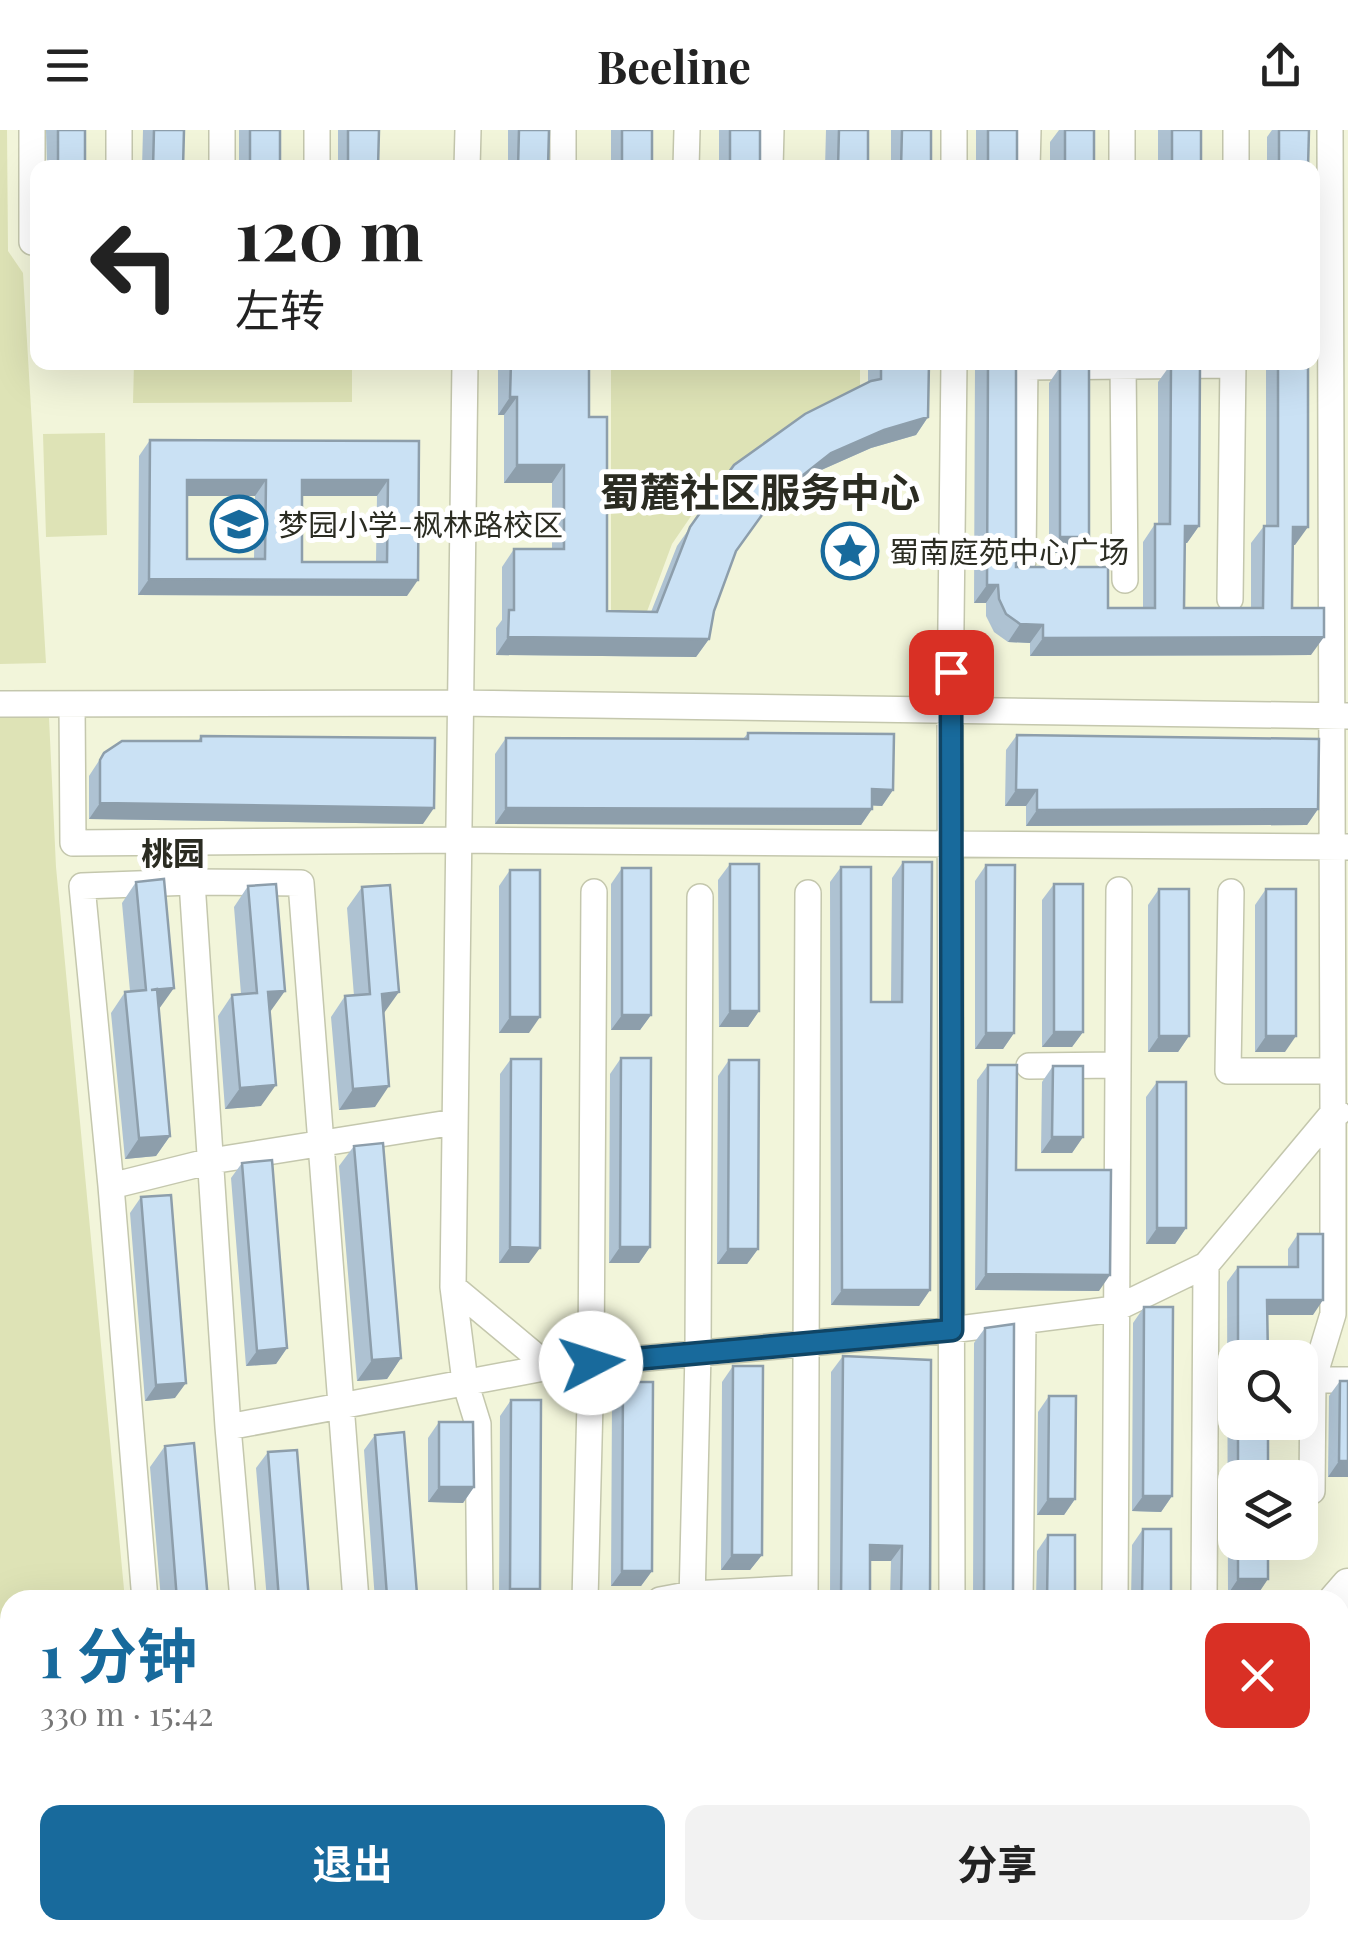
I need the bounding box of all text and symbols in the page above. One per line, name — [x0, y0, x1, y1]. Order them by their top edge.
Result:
text: Beeline — [597, 35, 751, 95]
icon: menu — [40, 38, 95, 93]
icon: share — [1253, 38, 1308, 93]
text: 120 m — [235, 185, 423, 279]
icon: left — [70, 200, 200, 330]
text: 左转 — [235, 278, 325, 338]
district label: 蜀麓社区服务中心 — [600, 464, 920, 517]
school or university icon: 梦园小学-枫林路校区 — [209, 494, 269, 554]
place label: 梦园小学-枫林路校区 — [278, 504, 563, 544]
place icon: 蜀南庭苑中心广场 — [820, 521, 880, 581]
place label: 蜀南庭苑中心广场 — [889, 531, 1129, 571]
pin — [909, 630, 994, 715]
icon: arrive — [924, 645, 979, 700]
district label: 桃园 — [141, 830, 205, 873]
position arrow — [539, 1311, 643, 1415]
map controls — [1218, 1340, 1318, 1560]
button: search — [1218, 1340, 1318, 1440]
button: layers — [1218, 1460, 1318, 1560]
text: 1 分钟 — [40, 1613, 197, 1693]
button: close — [1205, 1623, 1310, 1728]
text: 330 m · 15:42 — [40, 1691, 213, 1734]
button: 退出 — [40, 1805, 665, 1920]
button: 分享 — [685, 1805, 1310, 1920]

